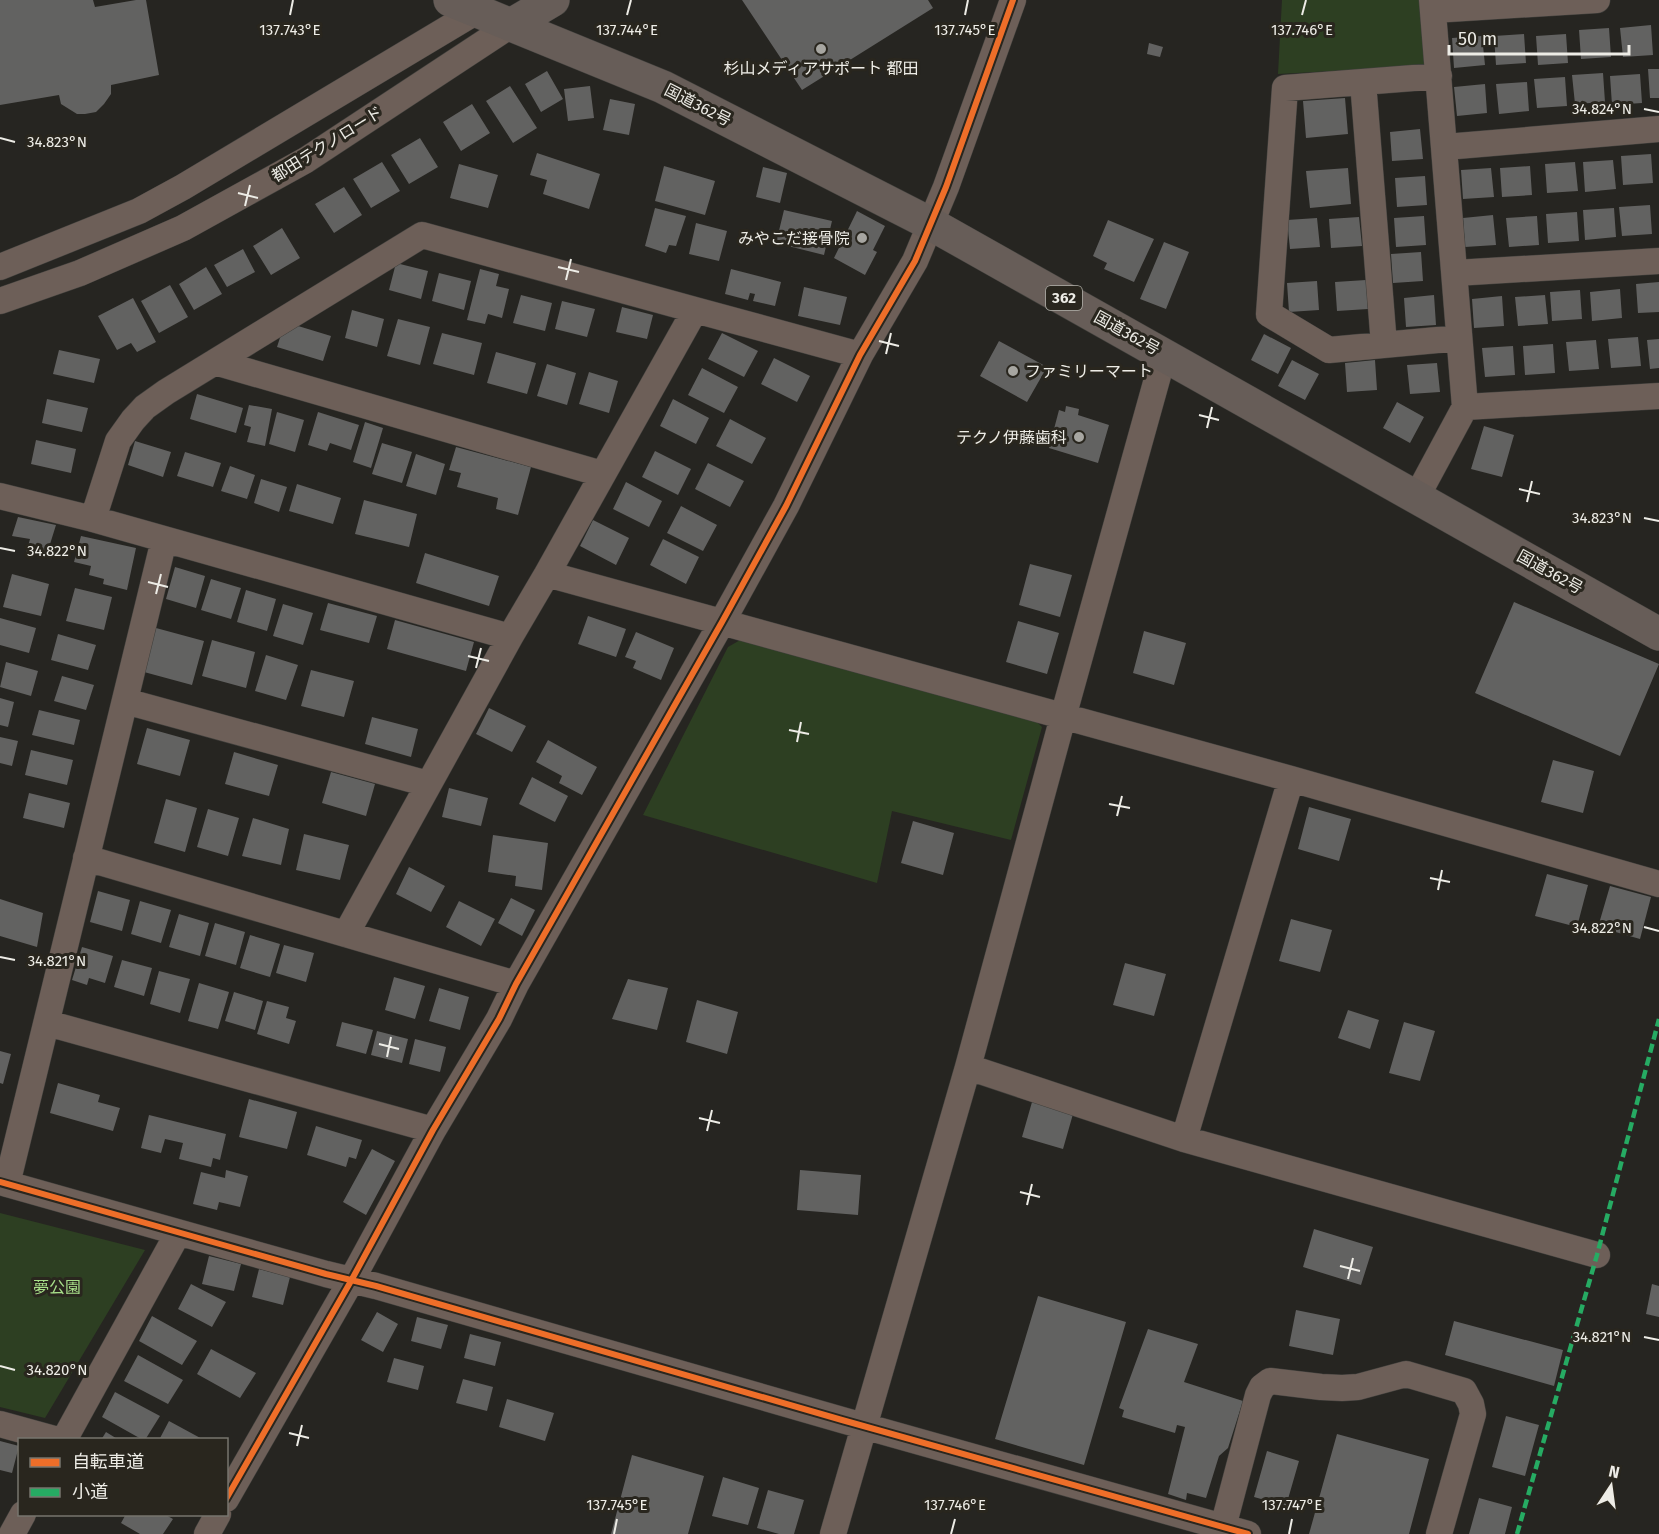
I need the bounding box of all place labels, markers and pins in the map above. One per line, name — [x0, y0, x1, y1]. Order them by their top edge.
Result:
marker: 杉山メディアサポート 都田 — [814, 42, 828, 56]
place label: 杉山メディアサポート 都田 — [723, 59, 919, 78]
place label: みやこだ接骨院 — [738, 229, 850, 248]
marker: みやこだ接骨院 — [855, 231, 869, 245]
place label: ファミリーマート — [1025, 362, 1153, 381]
marker: ファミリーマート — [1006, 364, 1020, 378]
place label: テクノ伊藤歯科 — [956, 428, 1067, 447]
marker: テクノ伊藤歯科 — [1072, 430, 1086, 444]

